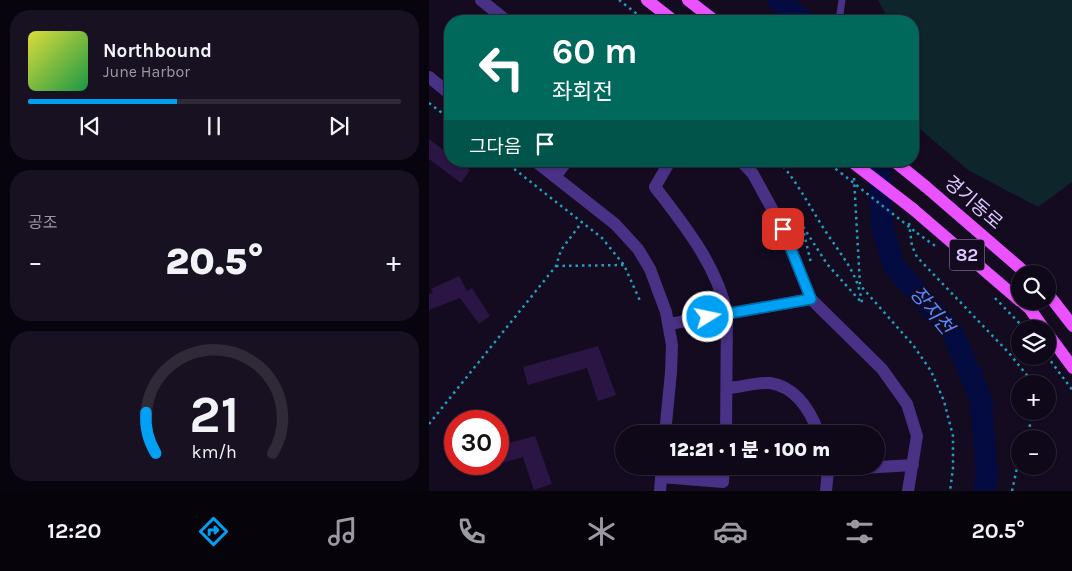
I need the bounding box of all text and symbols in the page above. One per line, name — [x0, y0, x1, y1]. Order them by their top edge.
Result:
text: 60 m — [552, 31, 637, 72]
icon: left — [469, 35, 534, 100]
text: Northbound — [103, 40, 212, 62]
text: June Harbor — [103, 62, 190, 81]
text: 좌회전 — [552, 79, 613, 105]
icon: previous — [76, 112, 104, 140]
icon: pause — [200, 112, 228, 140]
icon: next — [325, 112, 353, 140]
icon: arrive — [531, 130, 559, 158]
text: 그다음 — [469, 136, 521, 158]
street label: 경기동로 — [940, 172, 1007, 234]
pin — [762, 208, 804, 250]
text: 공조 — [28, 213, 57, 232]
icon: arrive — [769, 215, 797, 243]
text: 20.5° — [165, 239, 264, 284]
road number: 82 — [949, 240, 985, 270]
text: − — [28, 245, 43, 278]
text: + — [386, 245, 401, 278]
map controls — [1011, 265, 1056, 475]
button: search — [1011, 265, 1056, 310]
water label: 장지천 — [905, 282, 960, 341]
position arrow — [681, 290, 733, 342]
button: layers — [1011, 320, 1056, 365]
button: + — [1011, 375, 1056, 420]
text: 21 — [190, 384, 240, 445]
speed limit sign: 30 — [444, 410, 509, 475]
button: − — [1011, 430, 1056, 475]
text: 12:21 · 1 분 · 100 m — [670, 439, 830, 461]
text: km/h — [192, 442, 237, 463]
icon: directions — [196, 514, 231, 549]
icon: music — [325, 514, 360, 549]
icon: phone — [454, 514, 489, 549]
icon: climate — [584, 514, 619, 549]
icon: car — [713, 514, 748, 549]
icon: filters — [842, 514, 877, 549]
text: 12:20 — [47, 518, 101, 544]
text: 20.5° — [972, 518, 1025, 544]

